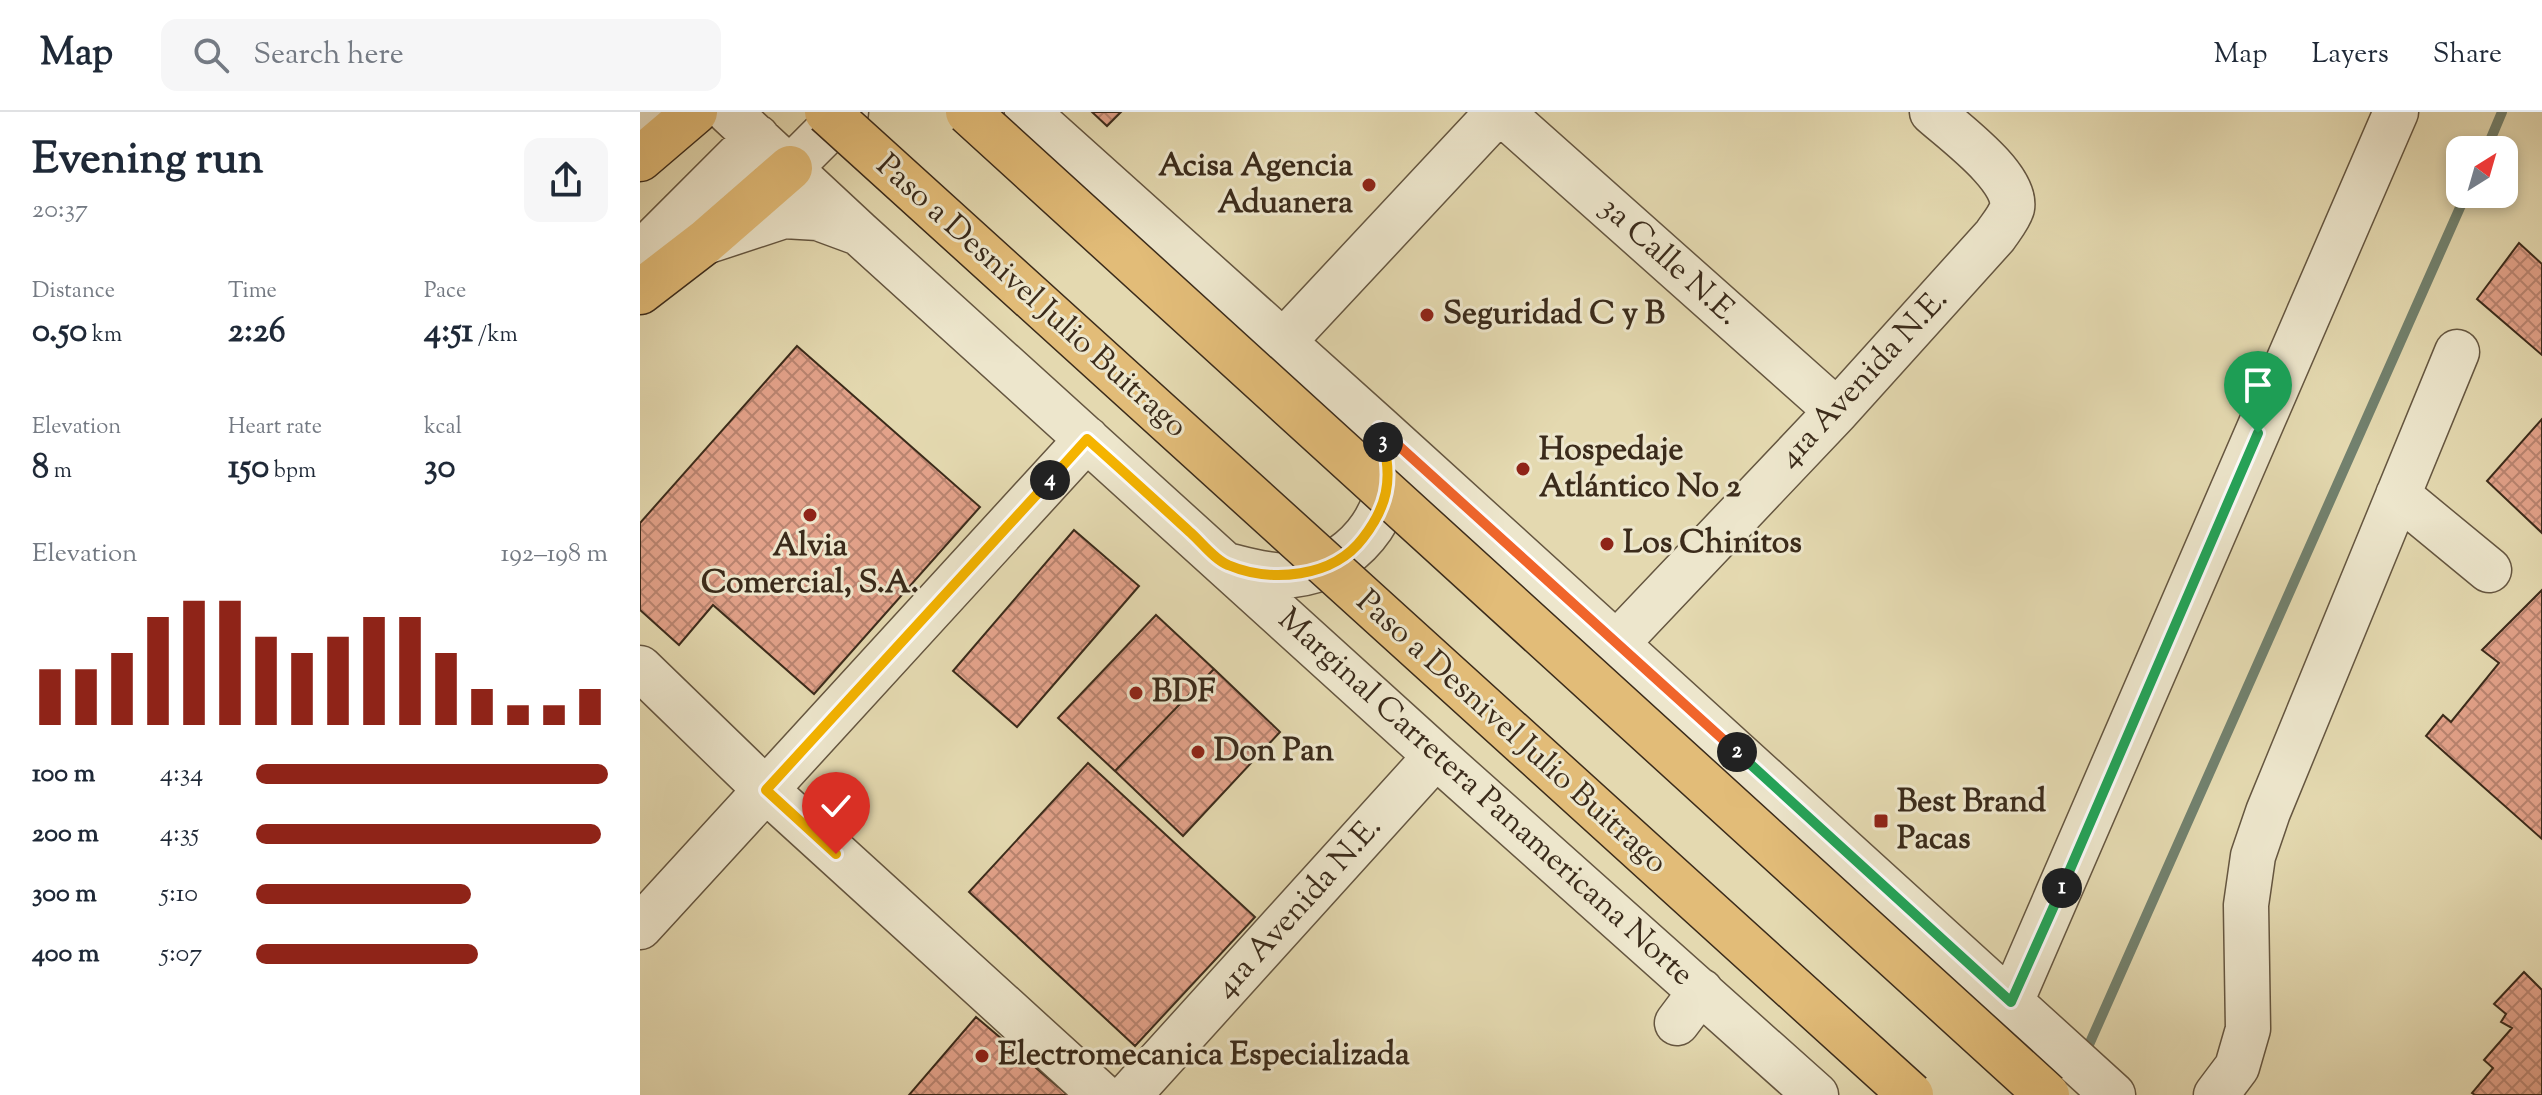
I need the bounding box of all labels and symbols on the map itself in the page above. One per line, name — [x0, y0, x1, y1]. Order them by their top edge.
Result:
north arrow — [2446, 136, 2518, 208]
street label: Paso a Desnivel Julio Buitrago — [865, 144, 1197, 450]
place label: Acisa Agencia Aduanera — [1158, 144, 1353, 227]
marker: Acisa Agencia Aduanera — [1360, 176, 1378, 194]
street label: 3a Calle N.E. — [1589, 187, 1749, 337]
street label: 41a Avenida N.E. — [1768, 279, 1960, 479]
place label: Seguridad C y B — [1443, 292, 1665, 338]
marker: Seguridad C y B — [1418, 306, 1436, 324]
pin — [2224, 351, 2292, 433]
pin: 3 — [1363, 422, 1403, 462]
place label: Hospedaje Atlántico No 2 — [1539, 428, 1741, 511]
pin: 4 — [1030, 460, 1070, 500]
marker: Hospedaje Atlántico No 2 — [1514, 460, 1532, 478]
marker: Alvia Comercial, S.A. — [801, 506, 819, 524]
place label: Los Chinitos — [1623, 521, 1802, 567]
place label: Alvia Comercial, S.A. — [701, 524, 919, 607]
marker: Los Chinitos — [1598, 535, 1616, 553]
street label: Paso a Desnivel Julio Buitrago — [1345, 580, 1677, 886]
street label: Marginal Carretera Panamericana Norte — [1267, 598, 1703, 998]
place label: BDF — [1152, 670, 1216, 716]
marker: BDF — [1127, 684, 1145, 702]
place label: Don Pan — [1214, 729, 1334, 775]
pin: 2 — [1717, 732, 1757, 772]
marker: Don Pan — [1189, 743, 1207, 761]
pin — [802, 772, 870, 854]
place label: Best Brand Pacas — [1897, 780, 2046, 863]
street label: 41a Avenida N.E. — [1204, 807, 1394, 1009]
marker: Best Brand Pacas — [1872, 812, 1890, 830]
pin: 1 — [2042, 868, 2082, 908]
place label: Electromecanica Especializada — [998, 1033, 1410, 1079]
marker: Electromecanica Especializada — [973, 1047, 991, 1065]

